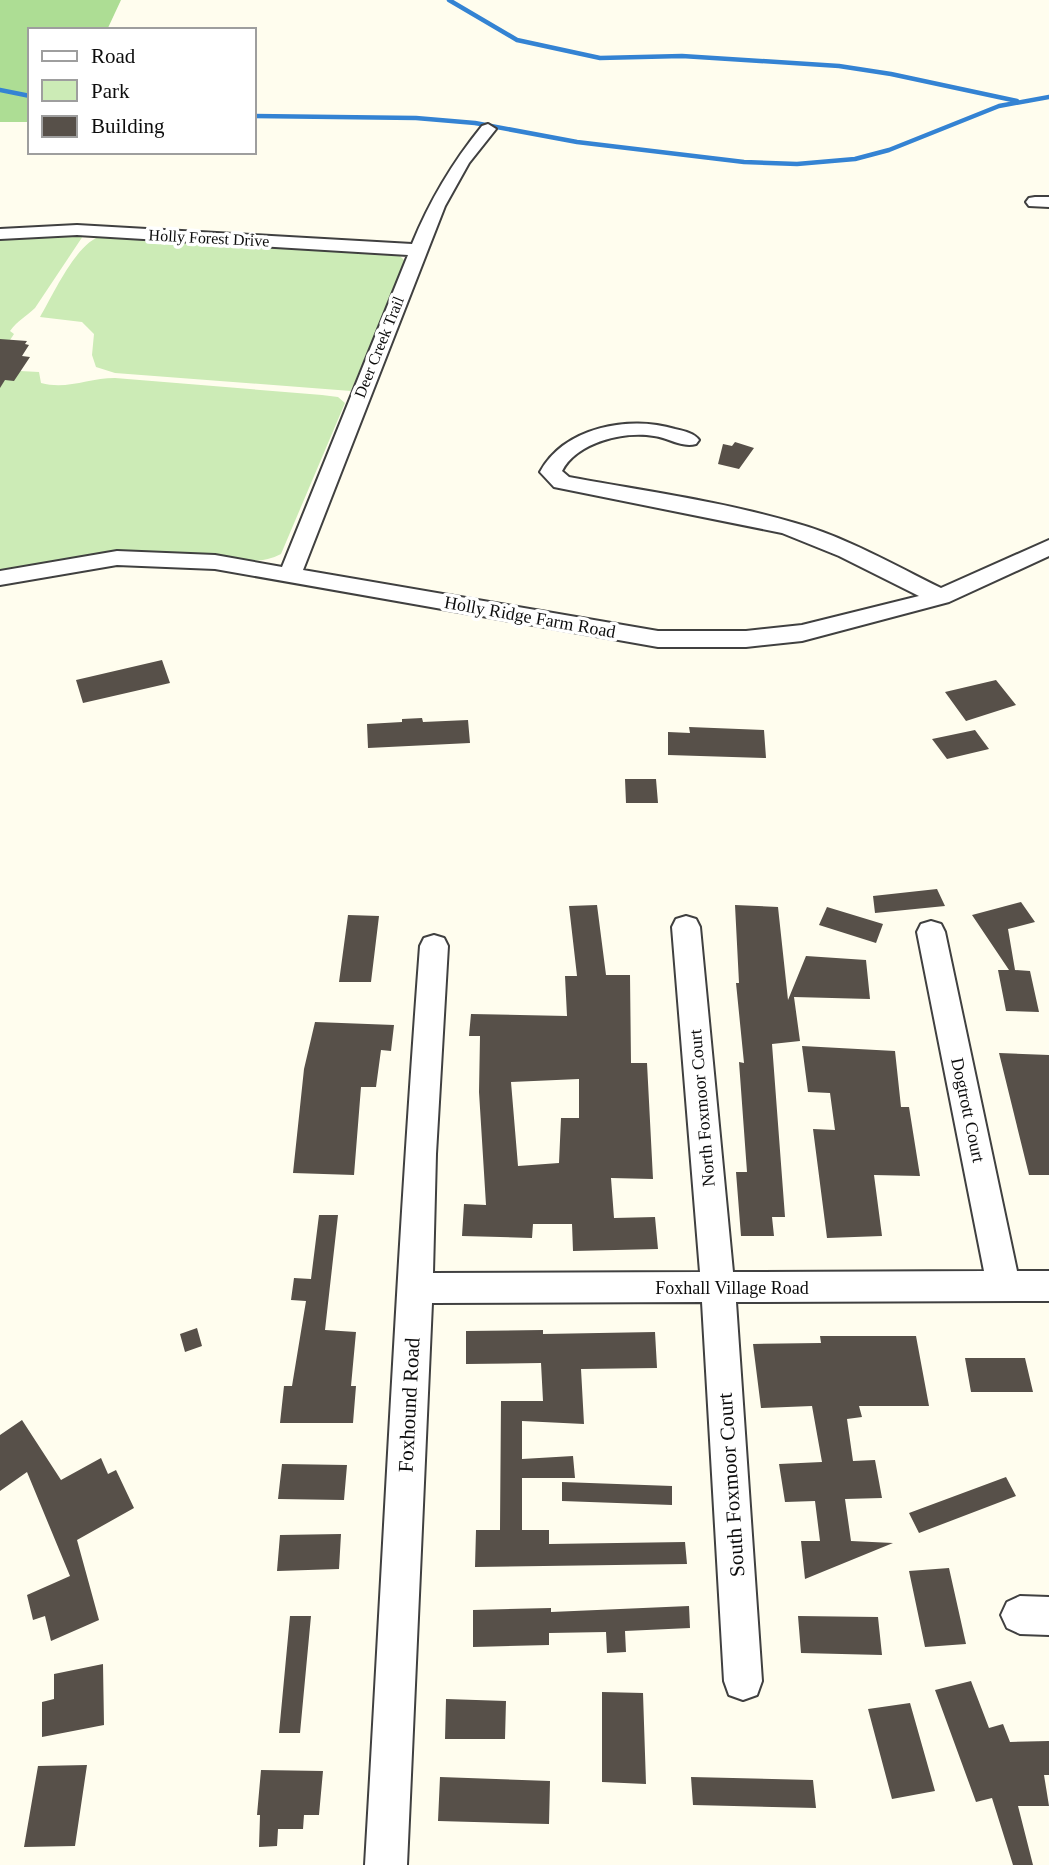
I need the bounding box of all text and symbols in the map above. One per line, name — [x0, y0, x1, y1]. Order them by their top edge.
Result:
legend — [28, 28, 256, 154]
text: Road — [91, 44, 136, 68]
text: Park — [91, 79, 130, 103]
text: Building — [91, 114, 165, 138]
street label: Holly Forest Drive — [148, 226, 270, 251]
street label: Deer Creek Trail — [351, 293, 407, 400]
street label: Holly Ridge Farm Road — [443, 592, 617, 642]
street label: North Foxmoor Court — [685, 1028, 719, 1188]
street label: Dogtrott Court — [947, 1056, 989, 1164]
street label: Foxhall Village Road — [655, 1278, 809, 1298]
street label: Foxhound Road — [393, 1337, 425, 1473]
street label: South Foxmoor Court — [713, 1392, 749, 1578]

